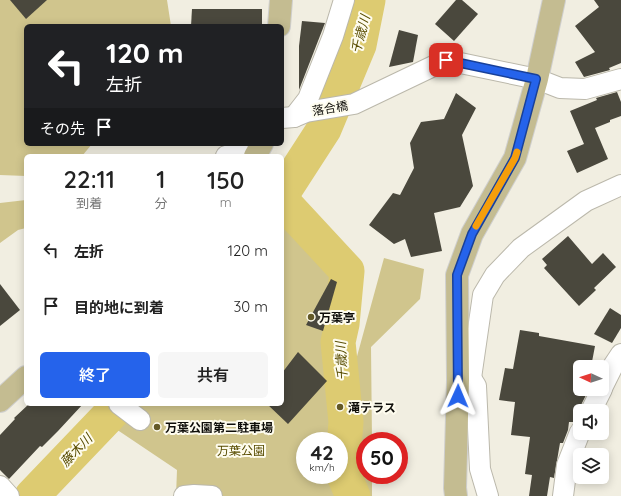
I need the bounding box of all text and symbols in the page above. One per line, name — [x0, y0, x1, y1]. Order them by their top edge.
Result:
water label: 千歳川 — [347, 11, 373, 55]
text: 120 m — [106, 35, 184, 70]
icon: left — [40, 40, 92, 92]
pin — [429, 43, 463, 77]
icon: arrive — [435, 49, 457, 71]
text: 左折 — [106, 73, 142, 96]
street label: 落合橋 — [311, 97, 349, 119]
icon: arrive — [93, 116, 115, 138]
text: その先 — [40, 119, 85, 138]
text: 22:11 — [64, 164, 115, 194]
text: 1 — [156, 164, 166, 194]
text: 150 — [207, 165, 244, 195]
text: m — [220, 194, 232, 210]
text: 到着 — [76, 195, 102, 211]
text: 分 — [154, 195, 167, 211]
icon: left — [40, 239, 62, 261]
text: 120 m — [227, 241, 268, 260]
text: 左折 — [74, 242, 104, 261]
icon: arrive — [40, 295, 62, 317]
text: 30 m — [233, 297, 268, 316]
text: 目的地に到着 — [74, 298, 164, 317]
place label: 万葉亭 — [319, 310, 355, 325]
marker: 万葉亭 — [306, 312, 316, 322]
water label: 千歳川 — [332, 339, 350, 381]
button: 終了 — [40, 352, 150, 398]
button: 共有 — [158, 352, 268, 398]
north arrow — [573, 360, 609, 396]
map controls — [573, 360, 609, 484]
position arrow — [437, 375, 479, 417]
place label: 滝テラス — [348, 400, 396, 415]
marker: 滝テラス — [335, 402, 345, 412]
button: sound — [573, 404, 609, 440]
place label: 万葉公園第二駐車場 — [165, 420, 273, 435]
marker: 万葉公園第二駐車場 — [152, 422, 162, 432]
water label: 藤木川 — [57, 429, 97, 470]
speed limit sign: 50 — [356, 432, 408, 484]
text: 42 — [310, 440, 334, 465]
park label: 万葉公園 — [217, 443, 265, 458]
button: layers — [573, 448, 609, 484]
text: km/h — [309, 461, 335, 474]

